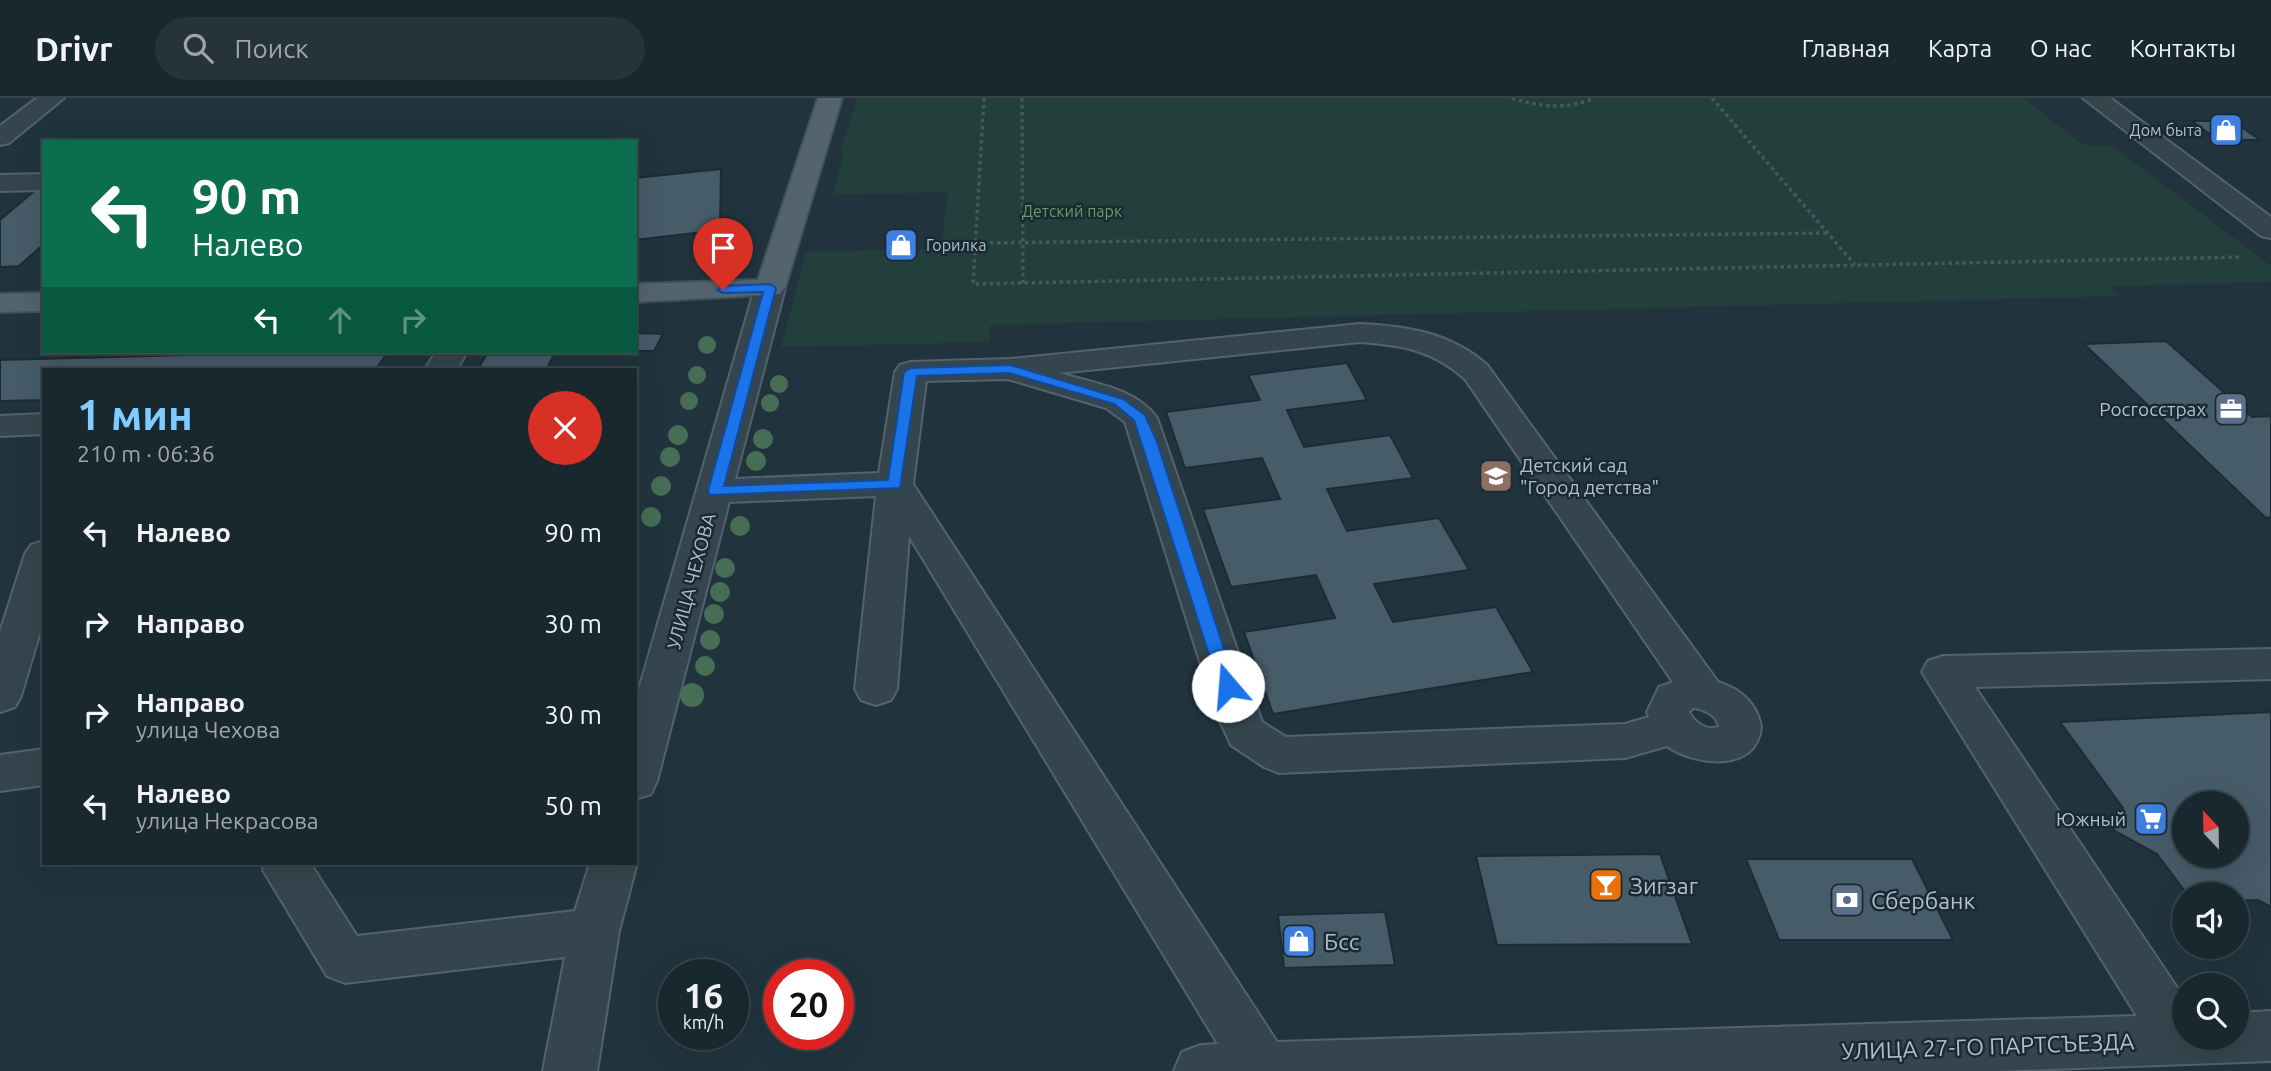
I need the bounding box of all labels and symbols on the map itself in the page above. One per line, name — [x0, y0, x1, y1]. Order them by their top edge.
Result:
shop icon: Дом быта — [2207, 111, 2245, 149]
place label: Дом быта — [2130, 121, 2202, 139]
park label: Детский парк — [1022, 202, 1122, 220]
pin — [693, 218, 753, 290]
shop icon: Горилка — [882, 226, 920, 264]
place label: Горилка — [926, 236, 986, 254]
office icon: Росгосстрах — [2212, 390, 2250, 428]
place label: Росгосстрах — [2099, 398, 2206, 420]
place label: Детский сад "Город детства" — [1520, 454, 1659, 498]
school or university icon: Детский сад "Город детства" — [1477, 457, 1515, 495]
street label: УЛИЦА ЧЕХОВА — [662, 510, 720, 651]
position arrow — [1191, 649, 1265, 723]
north arrow — [2172, 791, 2249, 868]
supermarket icon: Южный — [2132, 800, 2170, 838]
place label: Южный — [2056, 808, 2126, 830]
bar icon: Зигзаг — [1587, 866, 1625, 904]
place label: Зигзаг — [1630, 873, 1698, 898]
bank icon: Сбербанк — [1828, 881, 1866, 919]
place label: Сбербанк — [1871, 888, 1975, 913]
shop icon: Бсс — [1280, 922, 1318, 960]
place label: Бсс — [1324, 929, 1360, 954]
speed limit sign: 20 — [763, 959, 854, 1050]
street label: УЛИЦА 27-ГО ПАРТСЪЕЗДА — [1841, 1028, 2135, 1064]

